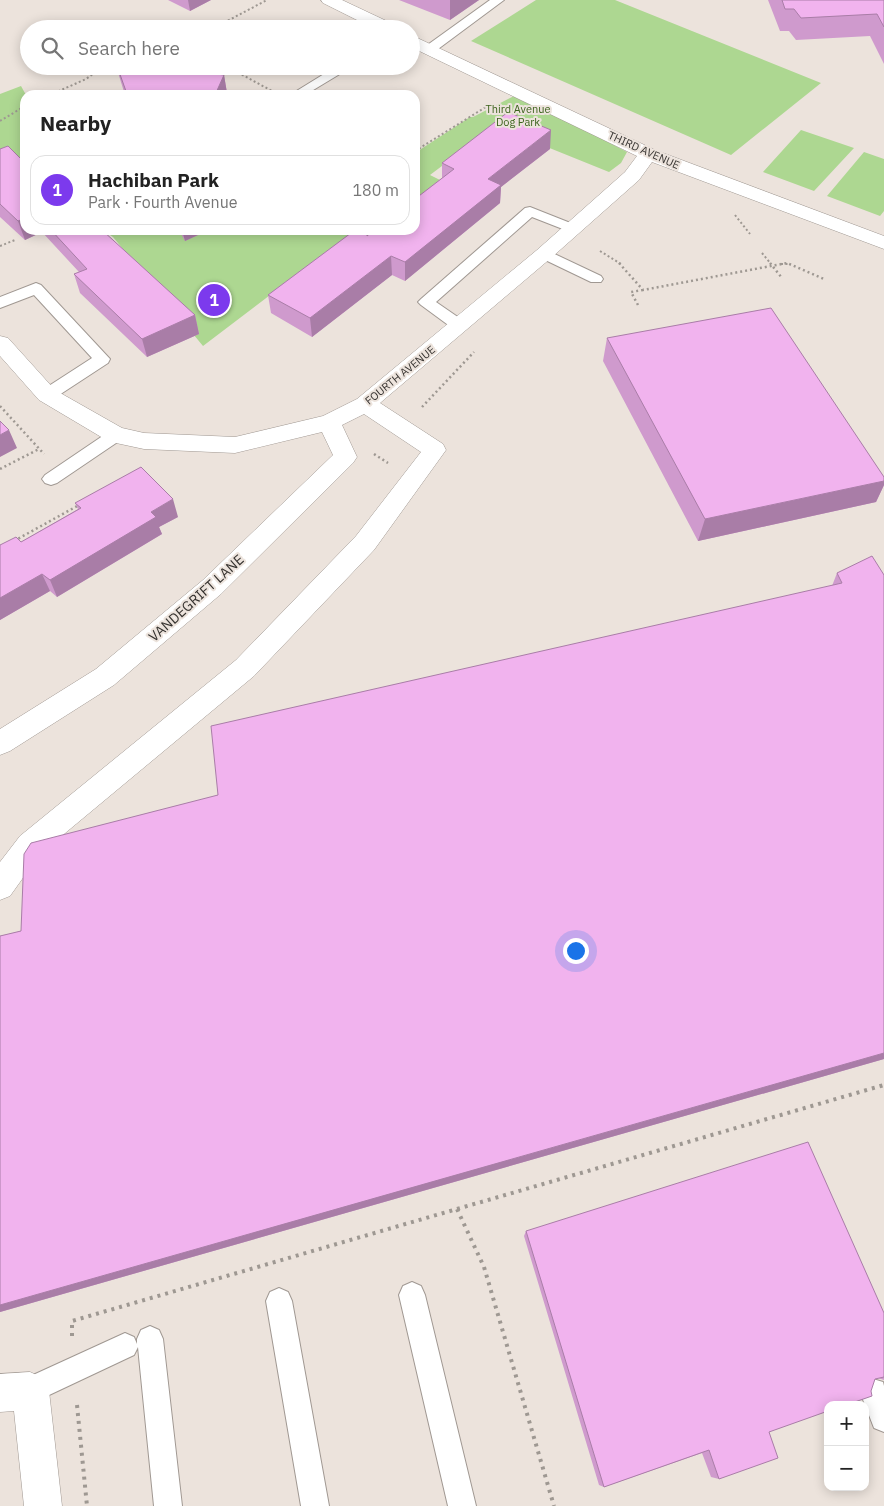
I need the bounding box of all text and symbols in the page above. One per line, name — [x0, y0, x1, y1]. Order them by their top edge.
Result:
search box — [20, 20, 420, 75]
icon: search — [38, 34, 66, 62]
text: Search here — [78, 36, 180, 60]
park label: Third Avenue Dog Park — [486, 102, 550, 129]
text: Nearby — [40, 109, 111, 137]
street label: THIRD AVENUE — [606, 128, 682, 172]
text: Hachiban Park — [88, 168, 219, 192]
text: 1 — [52, 180, 62, 200]
text: 180 m — [352, 180, 399, 200]
text: Park · Fourth Avenue — [88, 192, 238, 212]
pin: 1 — [198, 281, 230, 319]
street label: FOURTH AVENUE — [362, 342, 438, 408]
street label: VANDEGRIFT LANE — [145, 550, 247, 646]
your location — [563, 938, 589, 964]
map controls — [824, 1401, 869, 1491]
button: + — [824, 1401, 869, 1446]
button: − — [824, 1446, 869, 1491]

